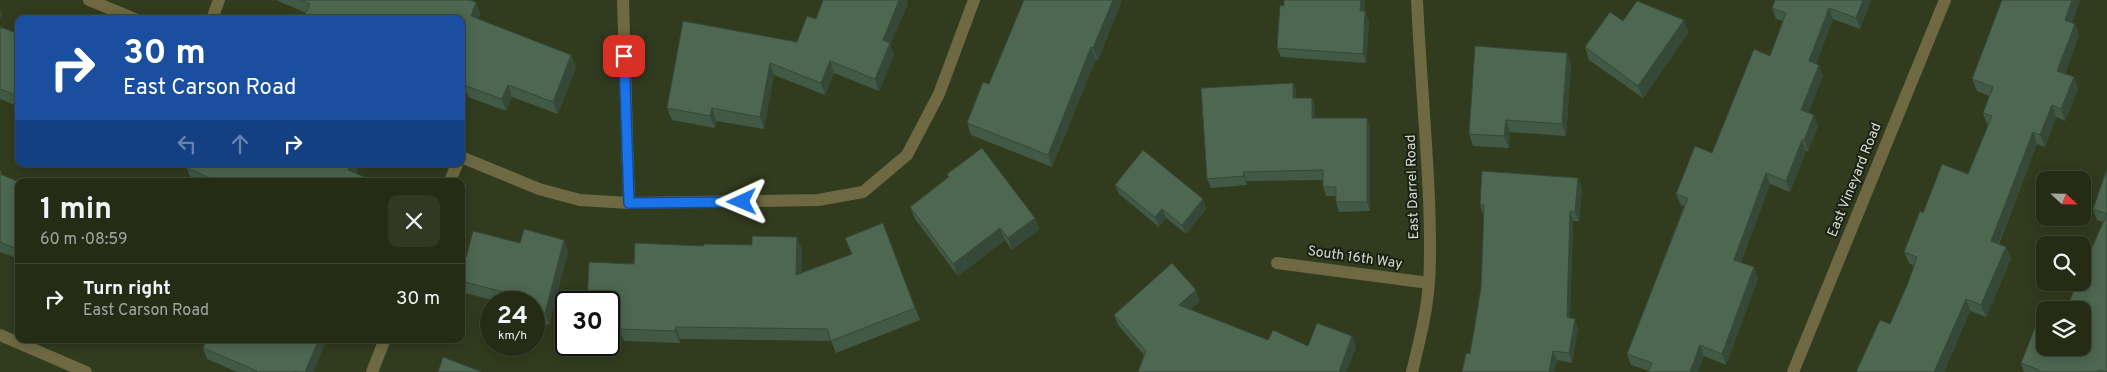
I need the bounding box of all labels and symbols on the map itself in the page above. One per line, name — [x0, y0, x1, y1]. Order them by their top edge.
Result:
pin — [603, 35, 645, 77]
street label: East Vineyard Road — [1824, 120, 1886, 240]
street label: East Darrel Road — [1403, 134, 1423, 240]
north arrow — [2036, 171, 2091, 226]
position arrow — [715, 175, 767, 227]
street label: South 16th Way — [1306, 243, 1404, 273]
speed limit sign: 30 — [555, 291, 620, 356]

